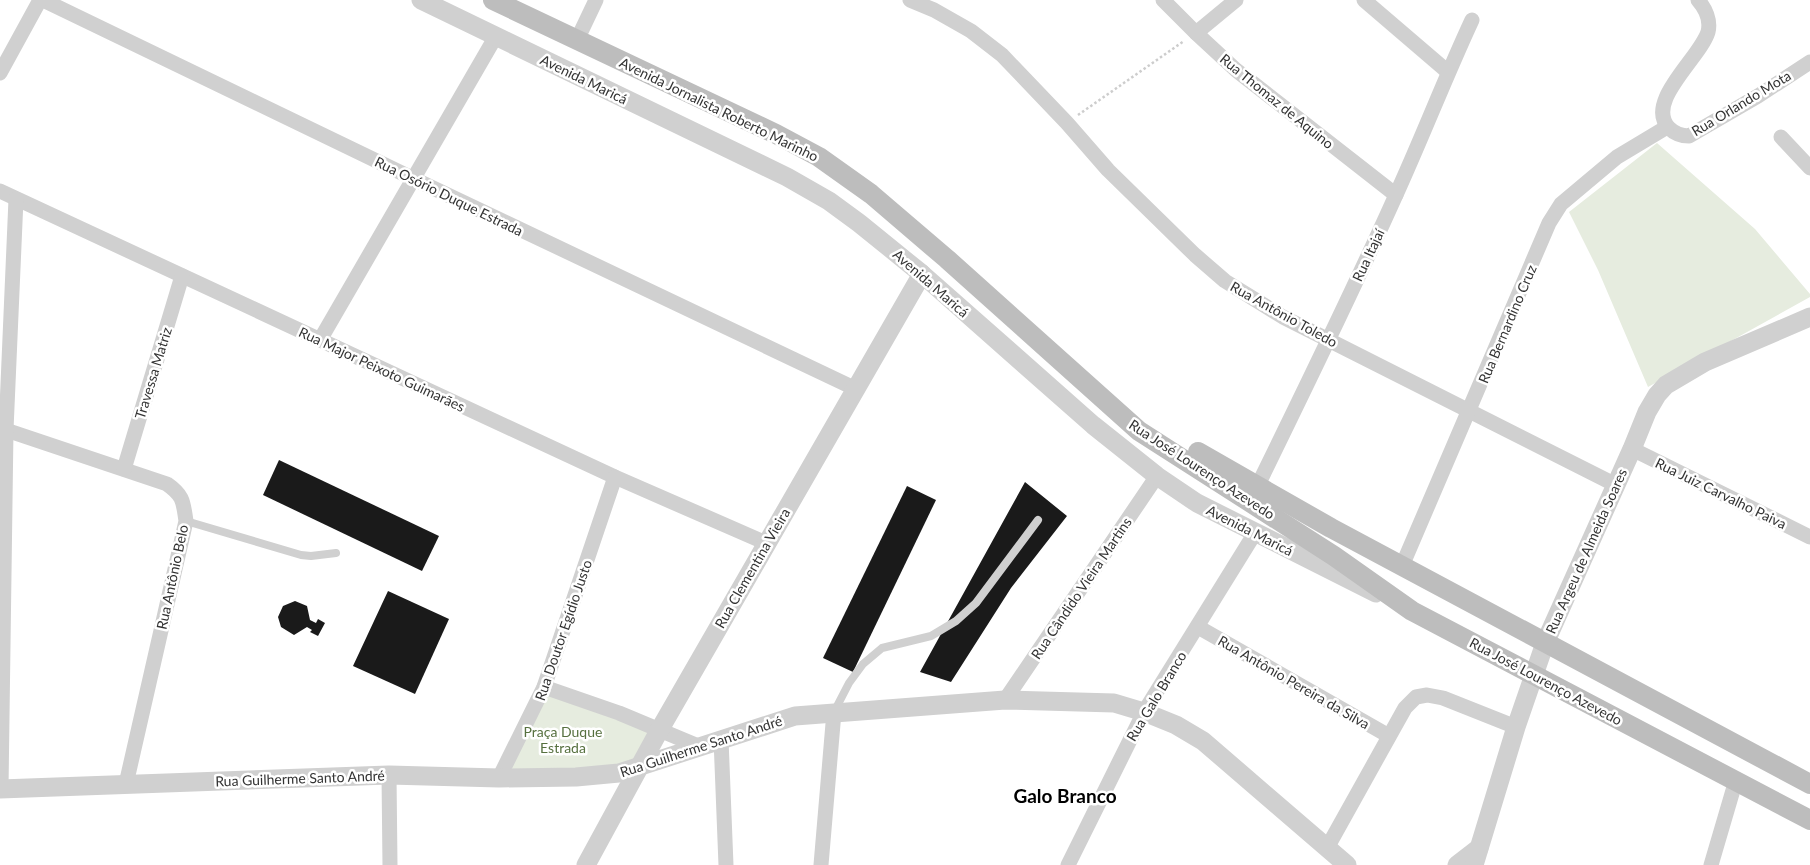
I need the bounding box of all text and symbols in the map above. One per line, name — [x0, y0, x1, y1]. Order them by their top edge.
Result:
street label: Rua Thomaz de Aquino — [1217, 50, 1337, 152]
street label: Avenida Maricá — [538, 51, 630, 107]
street label: Avenida Jornalista Roberto Marinho — [617, 53, 821, 165]
street label: Rua Orlando Mota — [1688, 67, 1794, 139]
street label: Rua Osório Duque Estrada — [372, 153, 526, 239]
street label: Rua Itajaí — [1348, 225, 1388, 284]
street label: Avenida Maricá — [890, 246, 972, 321]
street label: Rua Bernardino Cruz — [1474, 262, 1540, 386]
street label: Rua Antônio Toledo — [1228, 278, 1341, 350]
street label: Rua Major Peixoto Guimarães — [296, 323, 468, 415]
street label: Travessa Matriz — [131, 325, 175, 421]
street label: Rua José Lourenço Azevedo — [1126, 416, 1278, 523]
street label: Rua Juiz Carvalho Paiva — [1653, 454, 1789, 532]
street label: Rua Argeu de Almeida Soares — [1542, 466, 1630, 636]
street label: Avenida Maricá — [1204, 501, 1296, 559]
street label: Rua Clementina Vieira — [711, 505, 793, 631]
street label: Rua Cândido Vieira Martins — [1027, 514, 1135, 662]
street label: Rua Antônio Belo — [153, 523, 191, 631]
street label: Rua Doutor Egídio Justo — [531, 557, 595, 703]
street label: Rua Antônio Pereira da Silva — [1215, 632, 1373, 732]
street label: Rua José Lourenço Azevedo — [1467, 634, 1625, 728]
street label: Rua Galo Branco — [1122, 648, 1190, 744]
street label: Rua Guilherme Santo André — [618, 712, 784, 780]
park label: Praça Duque Estrada — [524, 723, 602, 756]
street label: Rua Guilherme Santo André — [215, 767, 385, 789]
district label: Galo Branco — [1013, 784, 1117, 807]

